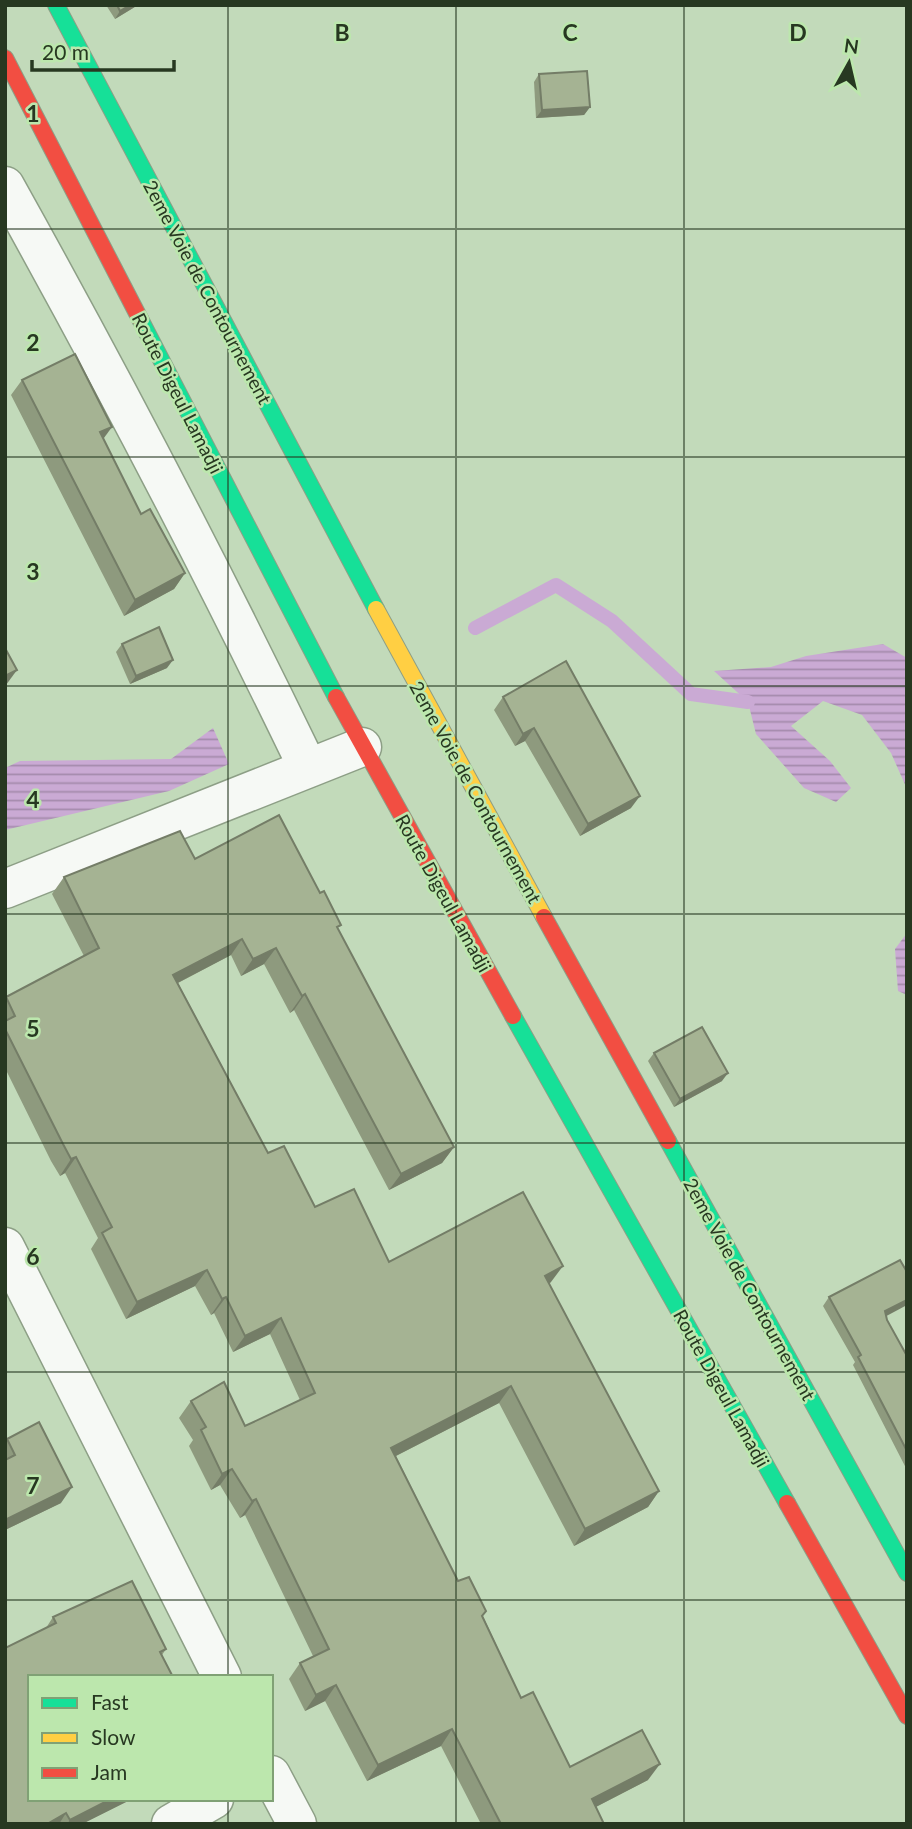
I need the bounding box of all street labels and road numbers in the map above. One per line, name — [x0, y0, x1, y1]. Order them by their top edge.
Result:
street label: 2eme Voie de Contournement — [139, 176, 277, 408]
street label: Route Digeul Lamadji — [128, 309, 228, 477]
street label: 2eme Voie de Contournement — [405, 677, 547, 907]
street label: Route Digeul Lamadji — [391, 810, 497, 976]
street label: 2eme Voie de Contournement — [679, 1174, 821, 1404]
street label: Route Digeul Lamadji — [669, 1305, 775, 1471]

